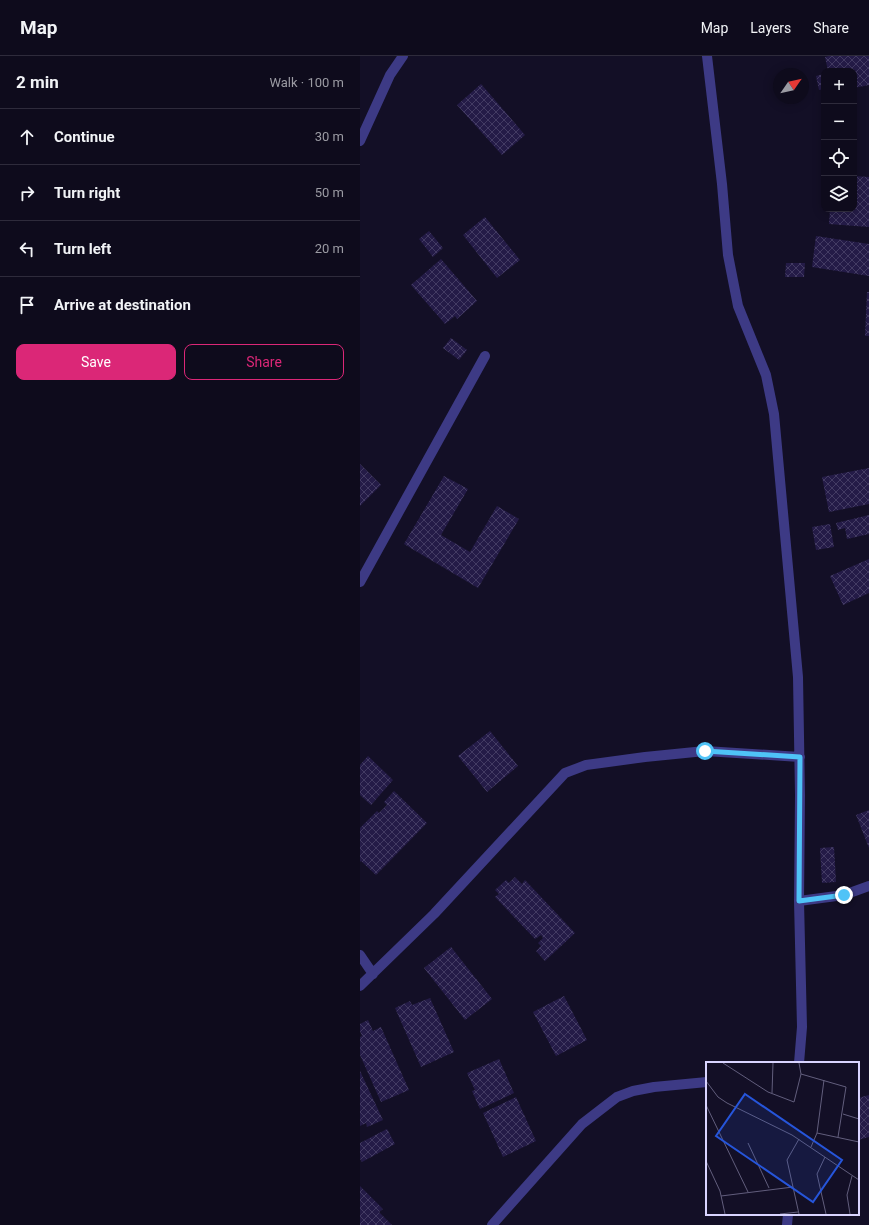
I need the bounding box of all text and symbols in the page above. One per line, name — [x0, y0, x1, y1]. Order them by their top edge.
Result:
text: Map — [20, 16, 58, 39]
text: Map — [701, 20, 728, 36]
text: Layers — [750, 20, 791, 36]
text: Share — [813, 20, 849, 36]
north arrow — [773, 68, 809, 104]
map controls — [821, 68, 857, 212]
button: + — [821, 68, 857, 104]
text: 2 min — [16, 72, 59, 92]
text: Walk · 100 m — [269, 75, 344, 90]
button: − — [821, 104, 857, 140]
icon: ahead — [16, 126, 38, 148]
text: Continue — [54, 128, 115, 146]
text: 30 m — [315, 129, 344, 144]
button: locate — [821, 140, 857, 176]
button: layers — [821, 176, 857, 212]
icon: right — [16, 182, 38, 204]
text: Turn right — [54, 184, 120, 202]
text: 50 m — [315, 185, 344, 200]
icon: left — [16, 238, 38, 260]
text: Turn left — [54, 240, 111, 258]
text: 20 m — [315, 241, 344, 256]
icon: arrive — [16, 294, 38, 316]
text: Arrive at destination — [54, 296, 191, 314]
button: Save — [16, 344, 176, 380]
button: Share — [184, 344, 344, 380]
route start — [696, 742, 714, 760]
route end — [835, 886, 853, 904]
inset map — [706, 1062, 859, 1215]

